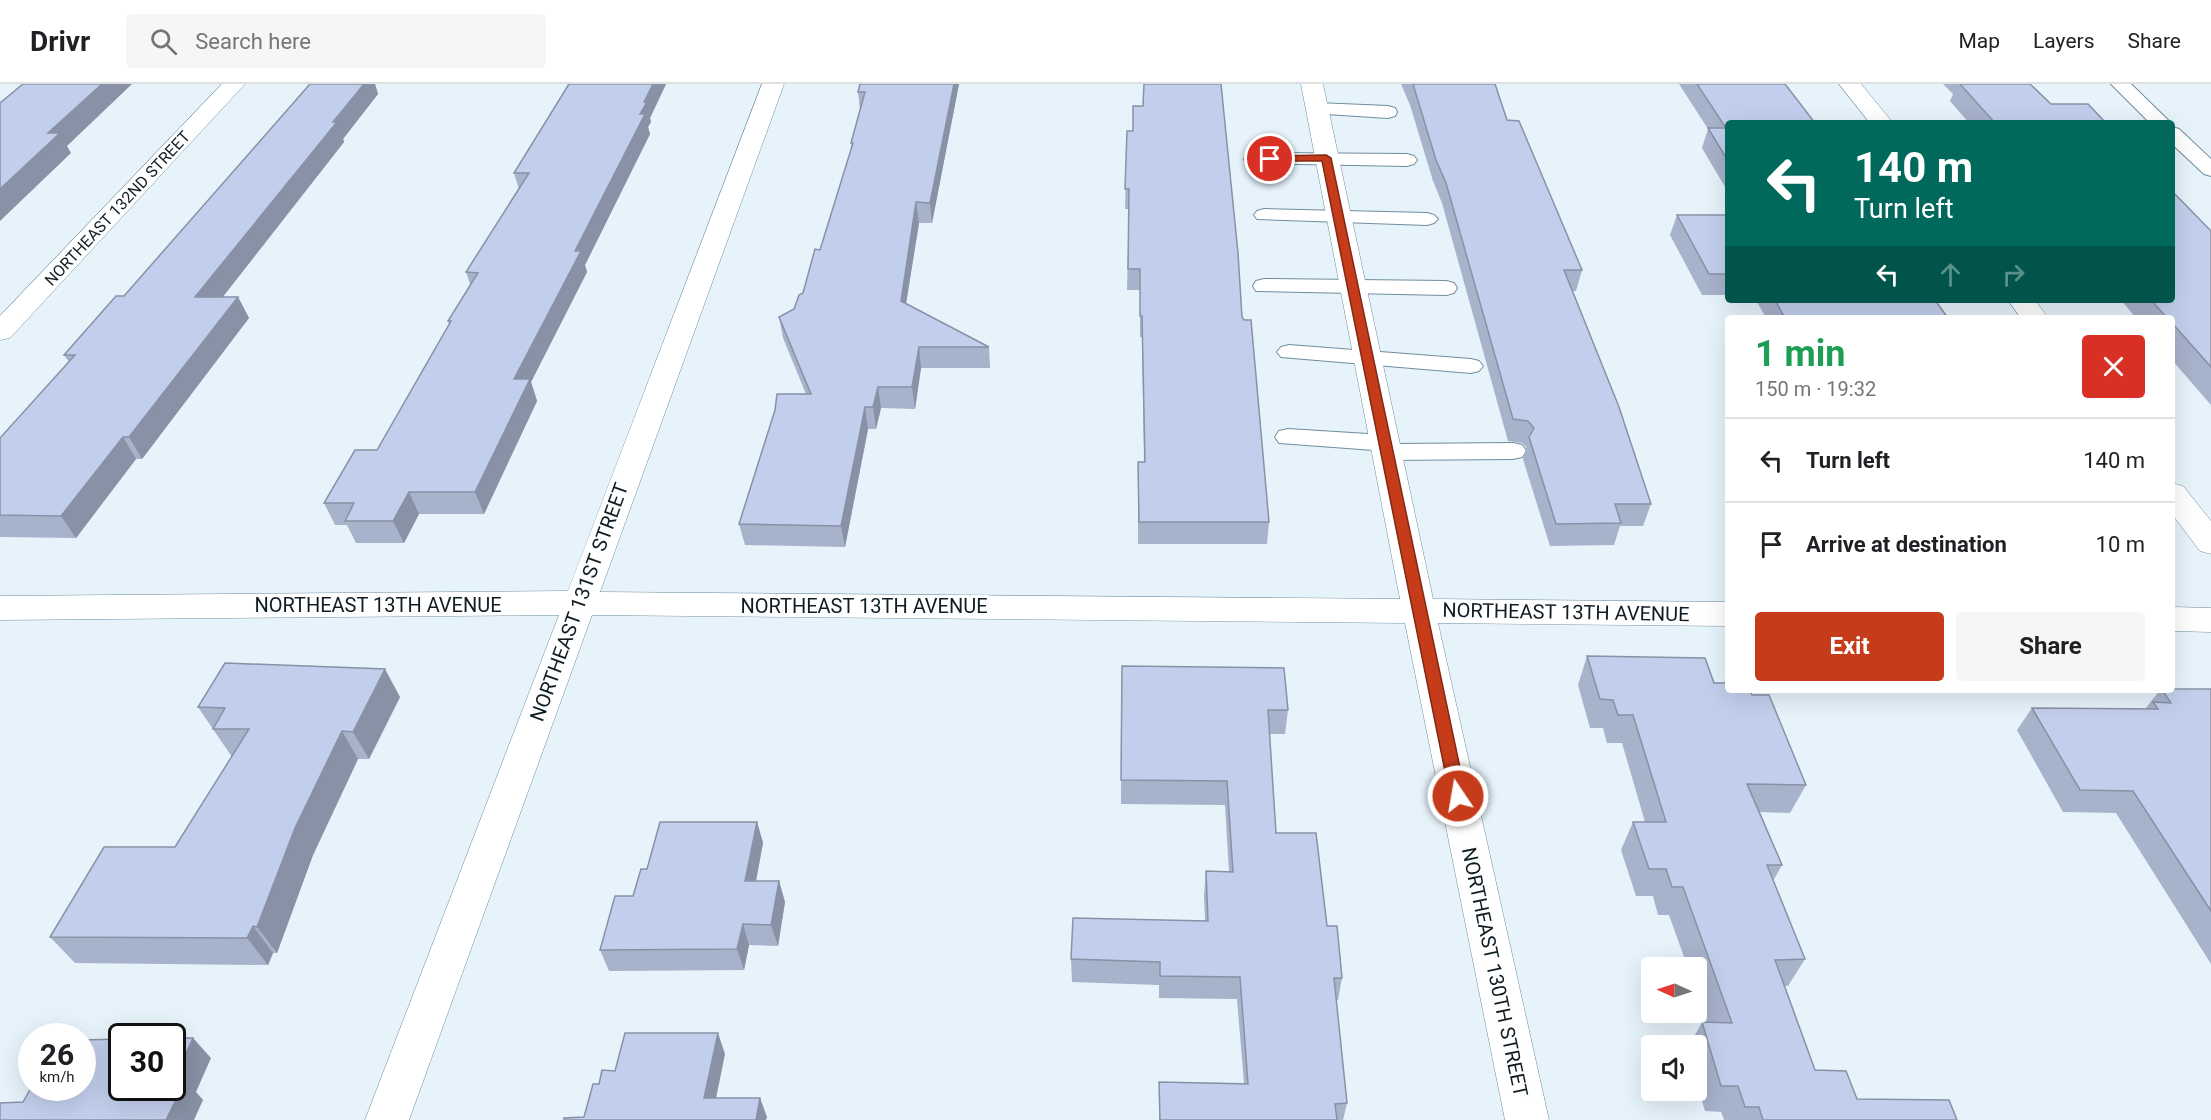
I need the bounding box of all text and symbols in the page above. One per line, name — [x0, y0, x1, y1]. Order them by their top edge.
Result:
search box — [126, 14, 546, 68]
text: Drivr — [30, 25, 90, 58]
icon: search — [147, 25, 180, 58]
text: Search here — [195, 29, 311, 54]
text: Map — [1958, 29, 2000, 53]
text: Layers — [2033, 29, 2094, 53]
text: Share — [2127, 29, 2181, 53]
street label: NORTHEAST 132ND STREET — [41, 127, 194, 290]
pin — [1244, 133, 1295, 184]
icon: arrive — [1253, 142, 1286, 175]
text: 140 m — [1854, 143, 1973, 192]
icon: left — [1755, 144, 1833, 222]
text: Turn left — [1854, 193, 1954, 225]
icon: left — [1871, 258, 1904, 291]
icon: ahead — [1934, 258, 1967, 291]
icon: right — [1997, 258, 2030, 291]
text: 1 min — [1755, 333, 1846, 375]
button: close — [2082, 335, 2145, 398]
text: 150 m · 19:32 — [1755, 377, 1876, 401]
icon: left — [1755, 444, 1788, 477]
text: Turn left — [1806, 448, 1890, 473]
text: 140 m — [2083, 448, 2145, 473]
street label: NORTHEAST 131ST STREET — [525, 480, 633, 724]
icon: arrive — [1755, 528, 1788, 561]
text: Arrive at destination — [1806, 532, 2007, 557]
text: 10 m — [2096, 532, 2145, 557]
street label: NORTHEAST 13TH AVENUE — [254, 593, 502, 617]
street label: NORTHEAST 13TH AVENUE — [740, 594, 988, 618]
street label: NORTHEAST 13TH AVENUE — [1442, 598, 1690, 626]
button: Exit — [1755, 612, 1944, 681]
button: Share — [1956, 612, 2145, 681]
position arrow — [1426, 764, 1490, 828]
street label: NORTHEAST 130TH STREET — [1457, 845, 1533, 1099]
north arrow — [1641, 957, 1707, 1023]
map controls — [1641, 957, 1707, 1101]
speed limit sign: 30 — [108, 1023, 186, 1101]
button: sound — [1641, 1035, 1707, 1101]
text: 26 — [40, 1037, 74, 1072]
text: km/h — [39, 1068, 75, 1086]

